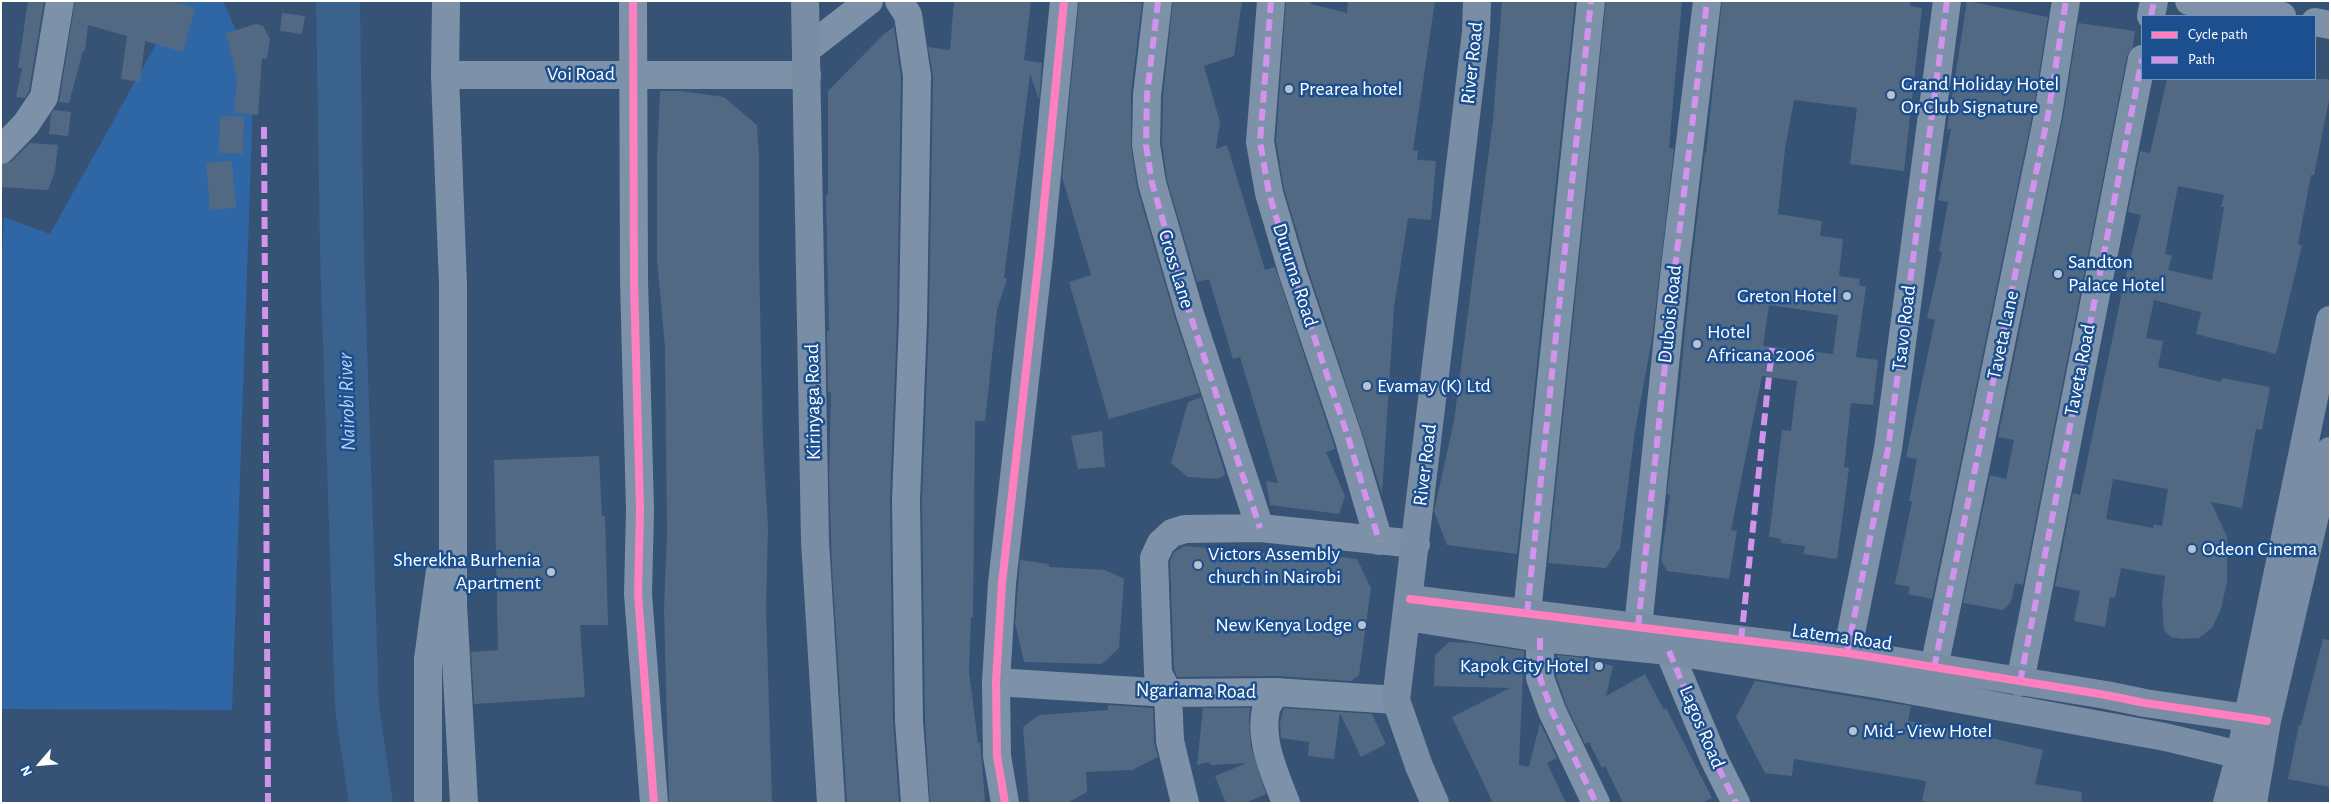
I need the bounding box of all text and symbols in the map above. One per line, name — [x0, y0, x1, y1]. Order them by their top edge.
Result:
legend — [2141, 15, 2316, 80]
street label: River Road — [1456, 21, 1488, 105]
text: Cycle path — [2188, 27, 2248, 42]
text: Path — [2188, 52, 2215, 67]
street label: Voi Road — [547, 62, 615, 86]
place label: Grand Holiday Hotel Or Club Signature — [1901, 72, 2059, 119]
place label: Prearea hotel — [1299, 77, 1402, 101]
marker: Prearea hotel — [1283, 83, 1295, 95]
marker: Grand Holiday Hotel Or Club Signature — [1885, 89, 1897, 101]
street label: Duruma Road — [1267, 220, 1323, 330]
street label: Cross Lane — [1153, 227, 1199, 311]
place label: Sandton Palace Hotel — [2068, 250, 2165, 297]
street label: Dubois Road — [1653, 264, 1687, 364]
marker: Sandton Palace Hotel — [2052, 268, 2064, 280]
place label: Greton Hotel — [1737, 284, 1837, 308]
street label: Tsavo Road — [1887, 284, 1921, 372]
street label: Taveta Lane — [1982, 288, 2024, 382]
marker: Greton Hotel — [1841, 290, 1853, 302]
place label: Hotel Africana 2006 — [1707, 320, 1815, 367]
street label: Taveta Road — [2059, 322, 2101, 418]
marker: Hotel Africana 2006 — [1691, 338, 1703, 350]
street label: Kirinyaga Road — [800, 344, 826, 460]
water label: Nairobi River — [333, 353, 361, 451]
place label: Evamay (K) Ltd — [1377, 374, 1491, 398]
marker: Evamay (K) Ltd — [1361, 380, 1373, 392]
street label: River Road — [1408, 422, 1442, 508]
place label: Odeon Cinema — [2202, 537, 2318, 561]
place label: Victors Assembly church in Nairobi — [1208, 542, 1341, 589]
marker: Odeon Cinema — [2186, 543, 2198, 555]
place label: Sherekha Burhenia Apartment — [393, 548, 541, 595]
marker: Victors Assembly church in Nairobi — [1192, 559, 1204, 571]
marker: Sherekha Burhenia Apartment — [545, 566, 557, 578]
place label: New Kenya Lodge — [1215, 613, 1352, 637]
street label: Latema Road — [1790, 618, 1894, 656]
marker: New Kenya Lodge — [1356, 619, 1368, 631]
place label: Kapok City Hotel — [1460, 654, 1589, 678]
marker: Kapok City Hotel — [1593, 660, 1605, 672]
street label: Ngariama Road — [1136, 678, 1256, 704]
street label: Lagos Road — [1674, 682, 1730, 772]
place label: Mid - View Hotel — [1863, 719, 1992, 743]
marker: Mid - View Hotel — [1847, 725, 1859, 737]
north arrow — [15, 739, 65, 789]
text: N — [18, 763, 35, 778]

